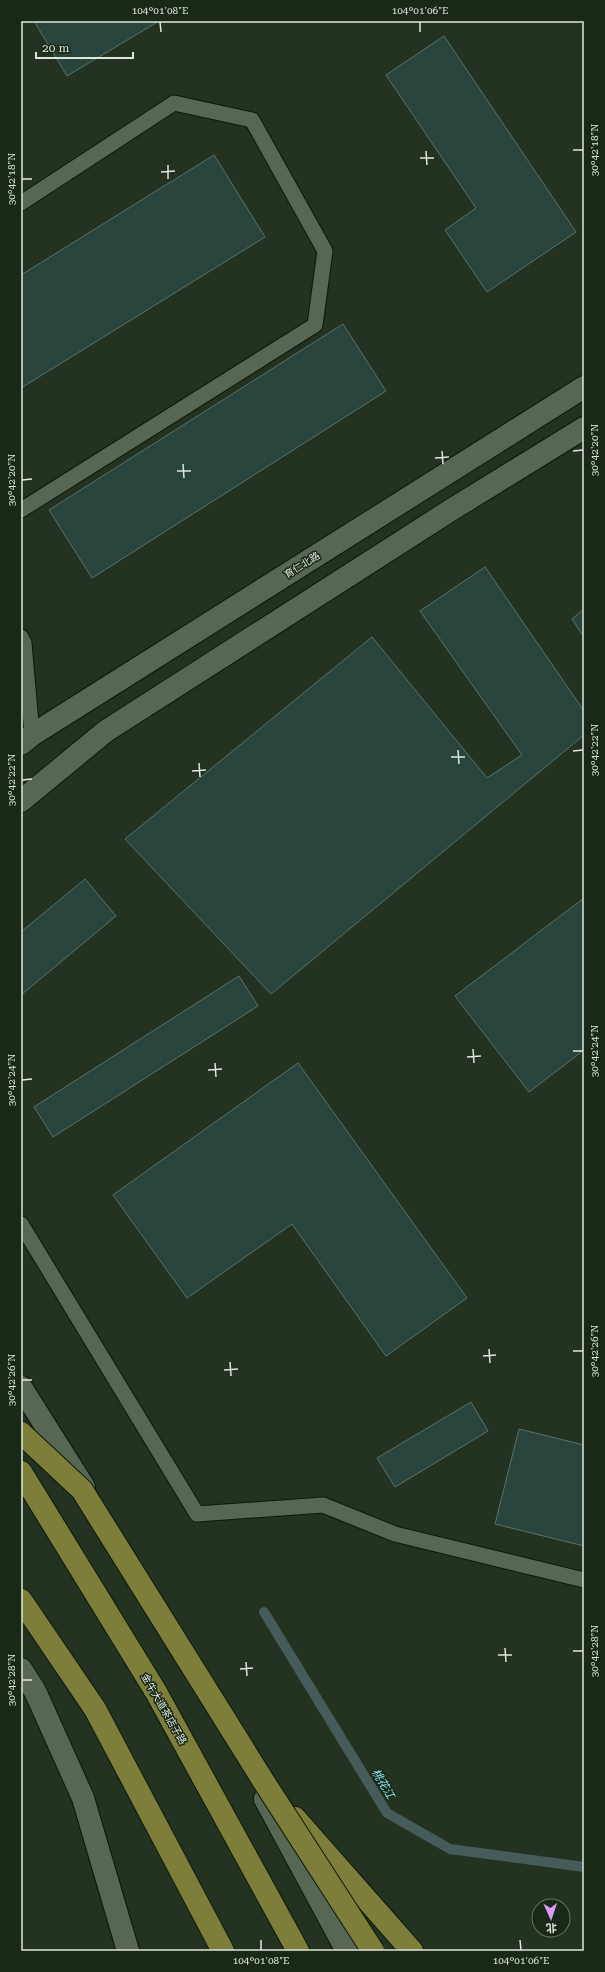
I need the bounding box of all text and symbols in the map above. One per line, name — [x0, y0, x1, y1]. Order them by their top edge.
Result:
text: 104°01'08"E — [132, 5, 188, 16]
text: 104°01'06"E — [392, 5, 448, 16]
scale bar — [36, 34, 133, 60]
text: 20 m — [42, 41, 69, 55]
text: 30°42'18"N — [589, 124, 600, 176]
text: 30°42'18"N — [6, 153, 17, 205]
text: 30°42'20"N — [589, 424, 600, 476]
text: 30°42'20"N — [6, 454, 17, 506]
street label: 育仁北路 — [282, 550, 322, 580]
text: 30°42'22"N — [589, 724, 600, 776]
text: 30°42'22"N — [6, 754, 17, 806]
text: 30°42'24"N — [589, 1025, 600, 1077]
text: 30°42'24"N — [6, 1054, 17, 1106]
text: 30°42'26"N — [589, 1325, 600, 1377]
text: 30°42'26"N — [6, 1354, 17, 1406]
text: 30°42'28"N — [589, 1625, 600, 1677]
text: 30°42'28"N — [6, 1654, 17, 1706]
street label: 金牛大道茶店子路 — [139, 1672, 189, 1746]
water label: 桃花江 — [369, 1767, 398, 1802]
north arrow — [531, 1898, 571, 1938]
text: 北 — [546, 1921, 557, 1934]
text: 104°01'08"E — [233, 1955, 289, 1966]
text: 104°01'06"E — [493, 1955, 549, 1966]

